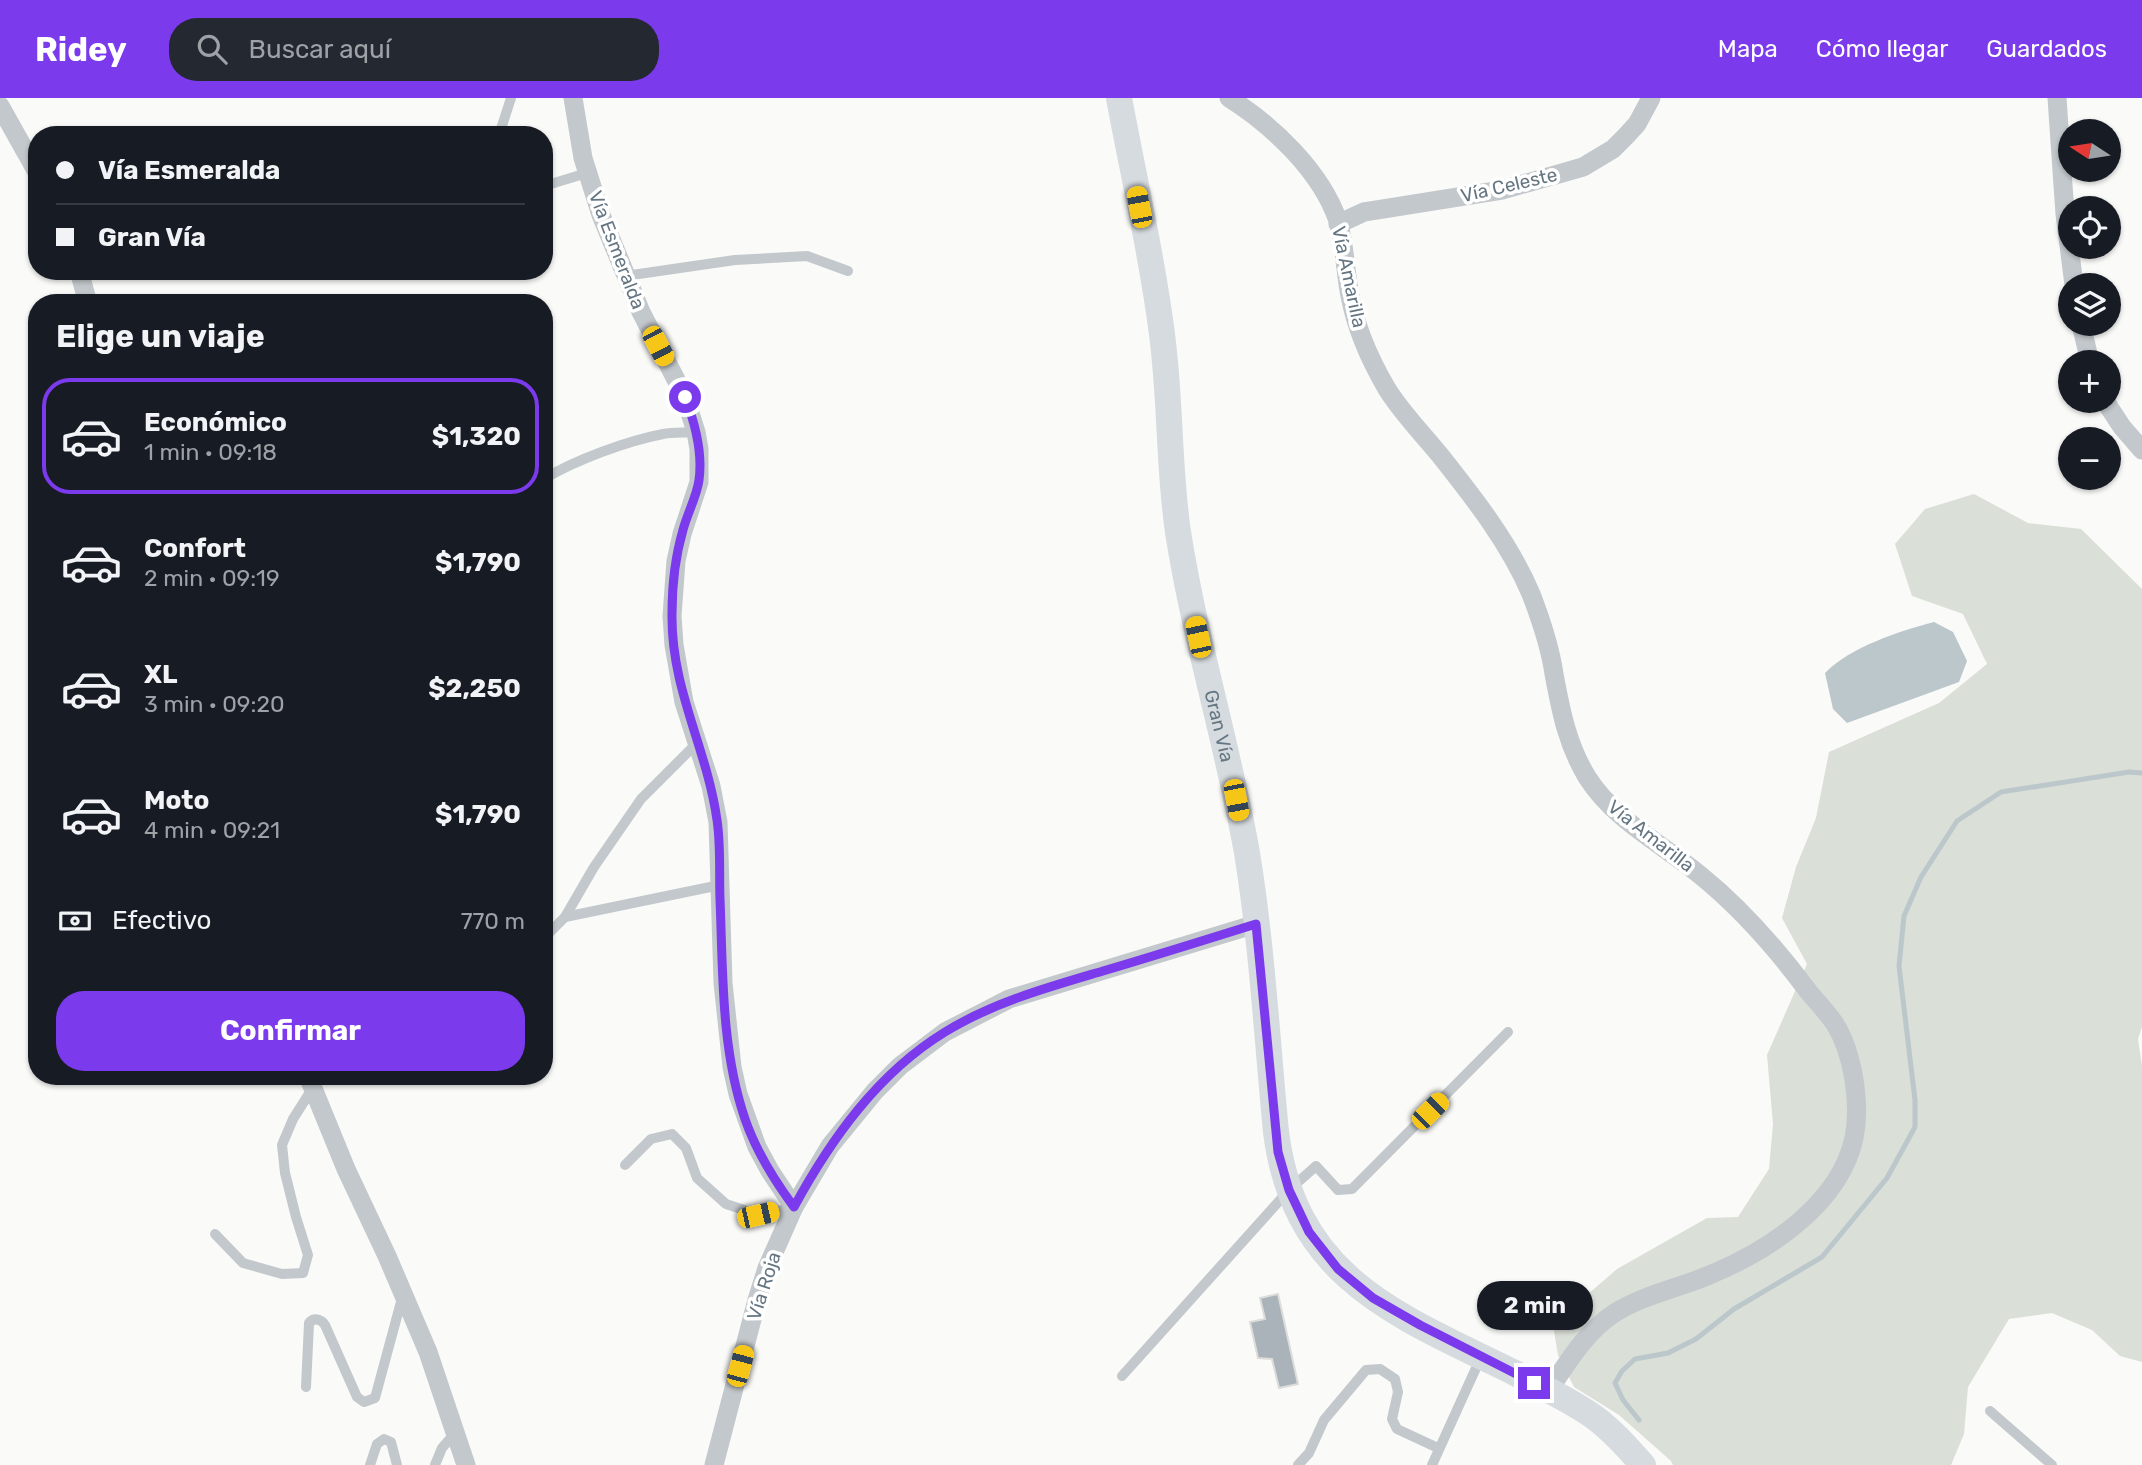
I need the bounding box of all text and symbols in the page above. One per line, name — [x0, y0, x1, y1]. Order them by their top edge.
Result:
search box — [169, 18, 659, 81]
text: Ridey — [35, 30, 127, 69]
icon: search — [193, 30, 231, 68]
text: Buscar aquí — [249, 34, 391, 65]
text: Mapa — [1718, 35, 1778, 63]
text: Cómo llegar — [1816, 35, 1948, 63]
text: Guardados — [1986, 35, 2107, 63]
north arrow — [2058, 119, 2121, 182]
map controls — [2058, 119, 2121, 490]
text: Vía Esmeralda — [98, 155, 280, 186]
street label: Vía Celeste — [1458, 163, 1560, 207]
car — [1125, 184, 1154, 230]
street label: Vía Esmeralda — [584, 188, 650, 312]
button: locate — [2058, 196, 2121, 259]
text: Gran Vía — [98, 222, 206, 253]
street label: Vía Amarilla — [1327, 224, 1371, 330]
button: layers — [2058, 273, 2121, 336]
text: Elige un viaje — [56, 317, 265, 355]
car — [639, 323, 678, 369]
button: + — [2058, 350, 2121, 413]
route start — [669, 381, 701, 413]
icon: car — [60, 405, 123, 468]
text: Económico — [144, 407, 287, 438]
text: $1,320 — [432, 421, 521, 452]
button: − — [2058, 427, 2121, 490]
text: 1 min · 09:18 — [144, 438, 277, 466]
icon: car — [60, 531, 123, 594]
text: Confort — [144, 533, 246, 564]
text: $1,790 — [435, 547, 521, 578]
text: 2 min · 09:19 — [144, 564, 280, 592]
car — [1184, 614, 1213, 660]
icon: car — [60, 657, 123, 720]
text: XL — [144, 659, 177, 690]
text: $2,250 — [428, 673, 521, 704]
street label: Gran Vía — [1200, 687, 1239, 764]
text: 3 min · 09:20 — [144, 690, 285, 718]
car — [1222, 777, 1251, 823]
icon: car — [60, 783, 123, 846]
text: Moto — [144, 785, 209, 816]
street label: Vía Amarilla — [1603, 795, 1699, 877]
text: $1,790 — [435, 799, 521, 830]
text: 4 min · 09:21 — [144, 816, 280, 844]
icon: cash — [56, 902, 94, 940]
text: Efectivo — [112, 905, 211, 936]
text: 770 m — [461, 907, 525, 935]
button: Confirmar — [56, 991, 525, 1071]
car — [1408, 1089, 1453, 1133]
car — [736, 1200, 781, 1230]
street label: Vía Roja — [742, 1249, 786, 1323]
callout: 2 min — [1476, 1282, 1592, 1330]
text: 2 min — [1504, 1291, 1566, 1319]
car — [725, 1343, 756, 1389]
route end — [1518, 1367, 1550, 1399]

